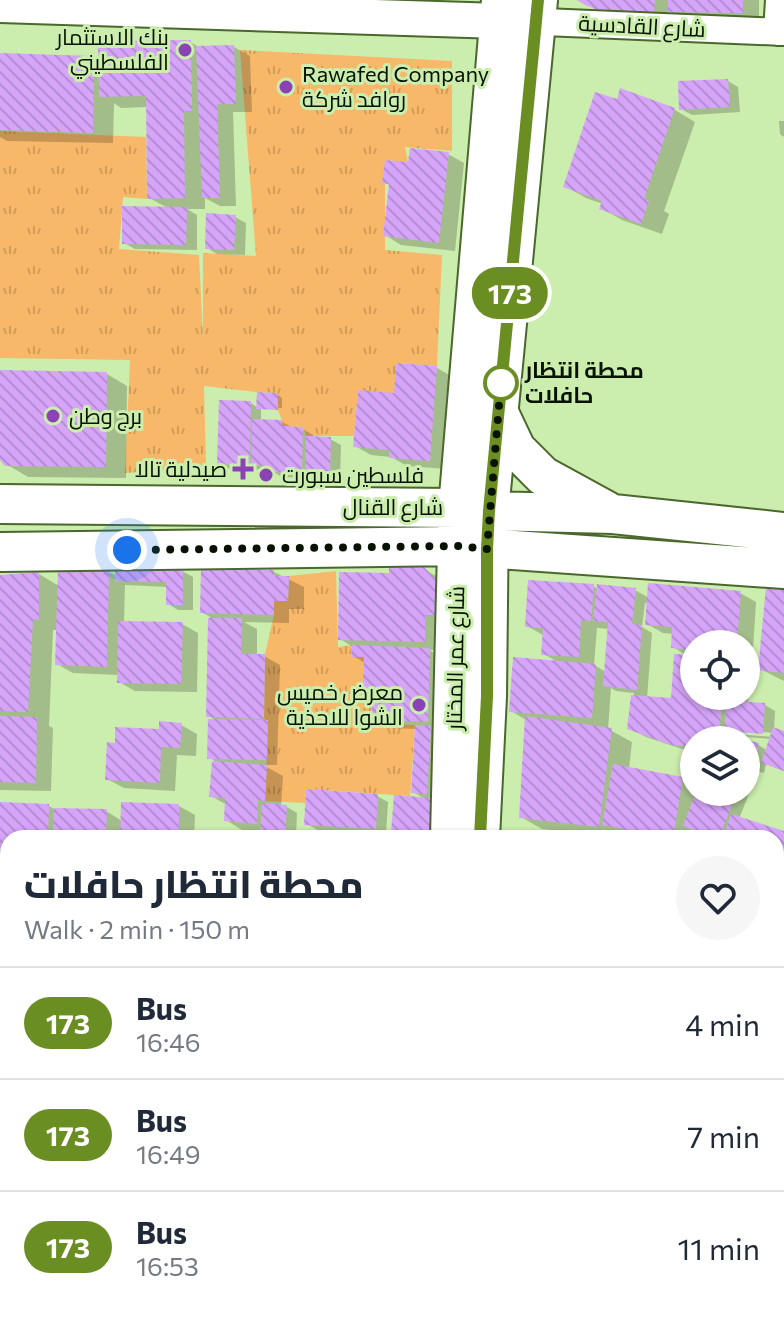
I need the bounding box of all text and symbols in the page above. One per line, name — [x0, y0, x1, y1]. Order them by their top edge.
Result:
street label: شارع القادسية — [578, 9, 706, 44]
place label: بنك الاستثمار الفلسطيني — [54, 23, 169, 79]
marker: بنك الاستثمار الفلسطيني — [176, 41, 194, 59]
place label: Rawafed Company روافد شركة — [302, 60, 489, 112]
marker: Rawafed Company روافد شركة — [277, 78, 295, 96]
line badge: 173 — [464, 267, 556, 319]
text: 173 — [488, 276, 532, 310]
place label: محطة انتظار حافلات — [524, 356, 644, 408]
marker: محطة انتظار حافلات — [484, 366, 518, 400]
place label: برج وطن — [69, 402, 142, 431]
marker: برج وطن — [44, 407, 62, 425]
place label: صيدلية تالا — [135, 455, 227, 482]
marker: صيدلية تالا — [234, 460, 252, 478]
place label: فلسطين سبورت — [282, 461, 424, 489]
marker: فلسطين سبورت — [257, 466, 275, 484]
street label: شارع القنال — [343, 493, 443, 522]
your location — [107, 530, 147, 570]
street label: شارع عمر المختار — [440, 586, 471, 732]
map controls — [680, 630, 760, 806]
button: locate — [680, 630, 760, 710]
place label: معرض خميس الشوا للاحذية — [277, 678, 403, 730]
marker: معرض خميس الشوا للاحذية — [410, 696, 428, 714]
button: layers — [680, 726, 760, 806]
button: heart — [676, 856, 760, 940]
text: محطة انتظار حافلات — [24, 859, 364, 906]
text: Walk · 2 min · 150 m — [24, 913, 250, 944]
text: Bus — [136, 989, 187, 1026]
text: 4 min — [685, 1005, 760, 1042]
text: 173 — [46, 1006, 90, 1040]
text: 16:46 — [136, 1026, 200, 1057]
text: Bus — [136, 1101, 187, 1138]
text: 7 min — [687, 1117, 760, 1154]
text: 173 — [46, 1118, 90, 1152]
text: 16:49 — [136, 1138, 200, 1169]
text: Bus — [136, 1213, 187, 1250]
text: 11 min — [678, 1229, 760, 1266]
text: 173 — [46, 1230, 90, 1264]
text: 16:53 — [136, 1250, 199, 1281]

